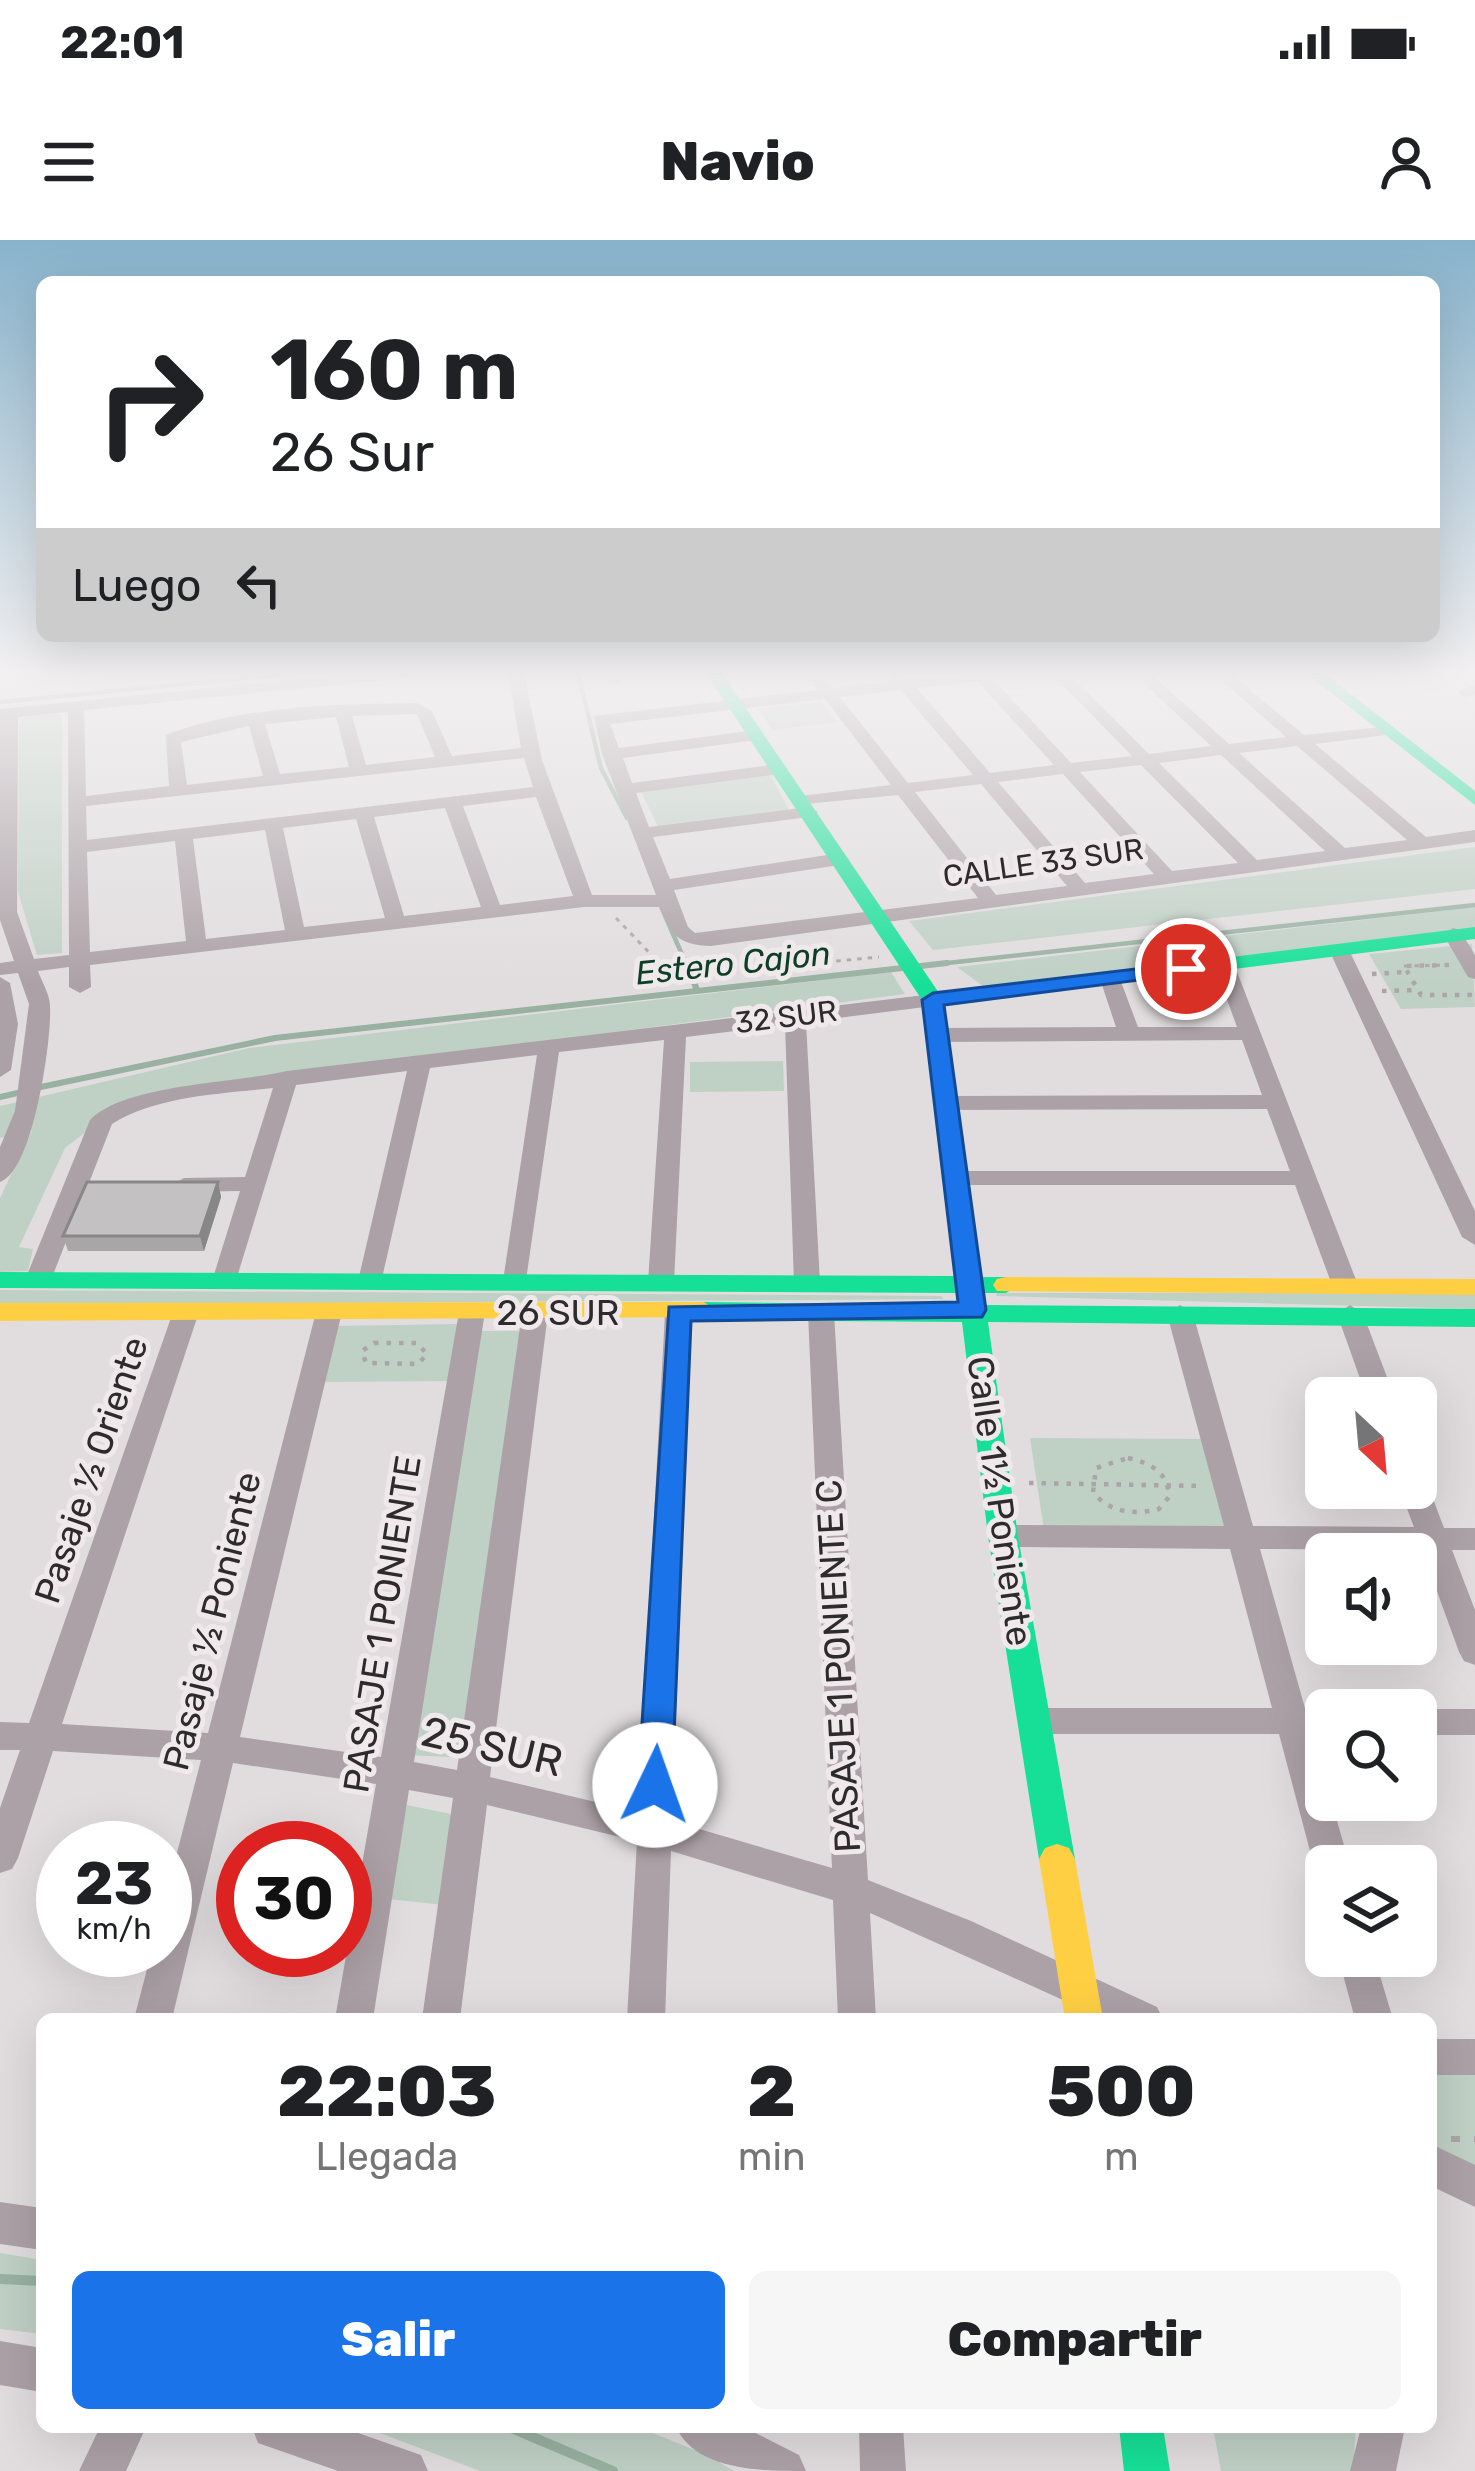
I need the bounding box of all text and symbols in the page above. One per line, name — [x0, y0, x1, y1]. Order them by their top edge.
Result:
text: 22:01 — [60, 16, 185, 69]
icon: menu — [36, 129, 102, 195]
icon: person — [1373, 129, 1439, 195]
text: Navio — [660, 130, 815, 194]
text: 160 m — [270, 320, 518, 420]
icon: right — [72, 324, 228, 480]
text: 26 Sur — [270, 421, 434, 485]
icon: left — [226, 552, 292, 618]
text: Luego — [72, 559, 202, 612]
street label: CALLE 33 SUR — [941, 831, 1145, 895]
pin — [1135, 918, 1237, 1020]
water label: Estero Cajon — [634, 933, 832, 993]
icon: arrive — [1153, 936, 1219, 1002]
street label: 32 SUR — [733, 993, 839, 1041]
street label: 26 SUR — [497, 1291, 619, 1334]
street label: Pasaje ½ Oriente — [25, 1331, 157, 1609]
street label: Calle 1½ Poniente — [958, 1353, 1042, 1649]
north arrow — [1305, 1377, 1437, 1509]
map controls — [1305, 1377, 1437, 1977]
street label: PASAJE 1 PONIENTE — [334, 1452, 430, 1796]
street label: Pasaje ½ Poniente — [154, 1467, 270, 1775]
street label: PASAJE 1 PONIENTE C — [807, 1478, 869, 1854]
button: sound — [1305, 1533, 1437, 1665]
button: search — [1305, 1689, 1437, 1821]
street label: 25 SUR — [417, 1707, 567, 1787]
position arrow — [592, 1722, 718, 1848]
speed limit sign: 30 — [216, 1821, 372, 1977]
button: layers — [1305, 1845, 1437, 1977]
text: 23 — [75, 1848, 153, 1919]
text: km/h — [77, 1911, 151, 1947]
text: 22:03 — [277, 2049, 497, 2134]
text: 2 — [747, 2049, 796, 2134]
text: 500 — [1047, 2049, 1196, 2134]
text: Llegada — [316, 2134, 458, 2180]
text: min — [738, 2134, 806, 2180]
text: m — [1104, 2134, 1139, 2180]
button: Salir — [72, 2271, 725, 2409]
button: Compartir — [749, 2271, 1401, 2409]

